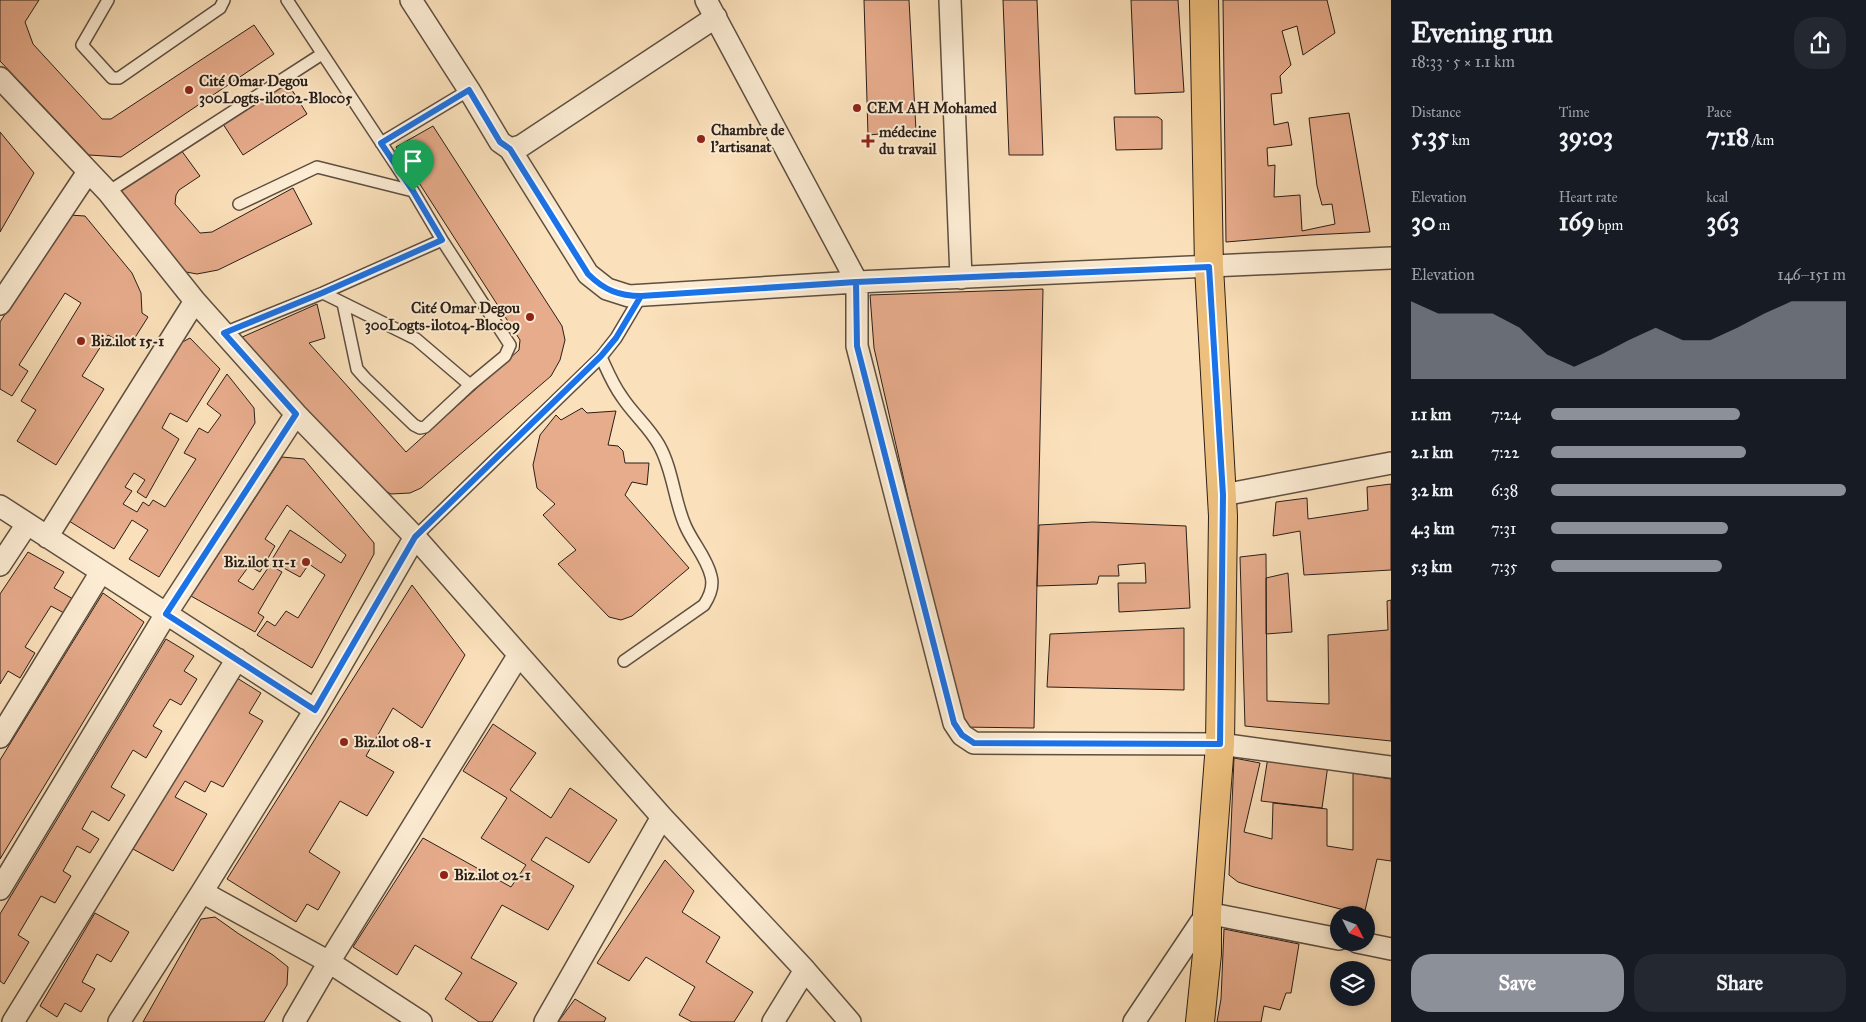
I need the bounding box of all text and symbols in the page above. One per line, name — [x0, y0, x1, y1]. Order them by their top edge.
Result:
text: Evening run — [1411, 15, 1553, 50]
button: share — [1794, 17, 1846, 69]
text: 18:33 · 5 × 1.1 km — [1411, 52, 1515, 71]
place label: Cité Omar Degou 300Logts-ilot02-Bloc05 — [199, 72, 352, 108]
marker: Cité Omar Degou 300Logts-ilot02-Bloc05 — [183, 84, 195, 96]
place label: CEM AH Mohamed — [867, 99, 997, 117]
marker: CEM AH Mohamed — [851, 102, 863, 114]
text: Distance — [1411, 104, 1461, 121]
text: Time — [1559, 104, 1590, 121]
text: Pace — [1706, 104, 1732, 121]
place label: Chambre de l'artisanat — [710, 121, 785, 156]
text: 5.35 — [1411, 121, 1449, 152]
text: 39:03 — [1559, 121, 1613, 152]
text: 7:18 — [1706, 121, 1749, 152]
place label: médecine du travail — [878, 123, 938, 158]
text: km — [1449, 132, 1470, 149]
text: /km — [1749, 132, 1774, 149]
marker: Chambre de l'artisanat — [695, 133, 707, 145]
marker: médecine du travail — [861, 134, 875, 148]
pin — [392, 140, 434, 191]
icon: arrive — [399, 147, 427, 175]
text: Elevation — [1411, 189, 1467, 206]
text: Heart rate — [1559, 189, 1618, 206]
text: kcal — [1706, 189, 1728, 206]
text: 30 — [1411, 206, 1436, 237]
text: 169 — [1559, 206, 1595, 237]
text: 363 — [1706, 206, 1739, 237]
text: m — [1436, 217, 1450, 234]
text: bpm — [1595, 217, 1623, 234]
text: Elevation — [1411, 265, 1475, 284]
text: 146–151 m — [1777, 265, 1846, 284]
place label: Cité Omar Degou 300Logts-ilot04-Bloc09 — [365, 299, 520, 335]
marker: Cité Omar Degou 300Logts-ilot04-Bloc09 — [524, 311, 536, 323]
place label: Biz.ilot 15-1 — [91, 332, 164, 350]
marker: Biz.ilot 15-1 — [75, 335, 87, 347]
text: 1.1 km — [1411, 405, 1451, 424]
text: 7:24 — [1491, 405, 1520, 424]
text: 2.1 km — [1411, 443, 1453, 462]
text: 7:22 — [1491, 443, 1519, 462]
text: 3.2 km — [1411, 481, 1453, 500]
text: 6:38 — [1491, 481, 1518, 500]
text: 4.3 km — [1411, 519, 1454, 538]
text: 7:31 — [1491, 519, 1516, 538]
place label: Biz.ilot 11-1 — [224, 553, 296, 571]
marker: Biz.ilot 11-1 — [300, 556, 312, 568]
text: 5.3 km — [1411, 557, 1452, 576]
text: 7:35 — [1491, 557, 1517, 576]
place label: Biz.ilot 08-1 — [354, 733, 431, 751]
marker: Biz.ilot 08-1 — [338, 736, 350, 748]
place label: Biz.ilot 02-1 — [454, 866, 531, 884]
marker: Biz.ilot 02-1 — [438, 869, 450, 881]
north arrow — [1330, 906, 1375, 951]
map controls — [1330, 906, 1375, 1006]
button: Save — [1411, 954, 1624, 1012]
button: Share — [1634, 954, 1846, 1012]
button: layers — [1330, 961, 1375, 1006]

